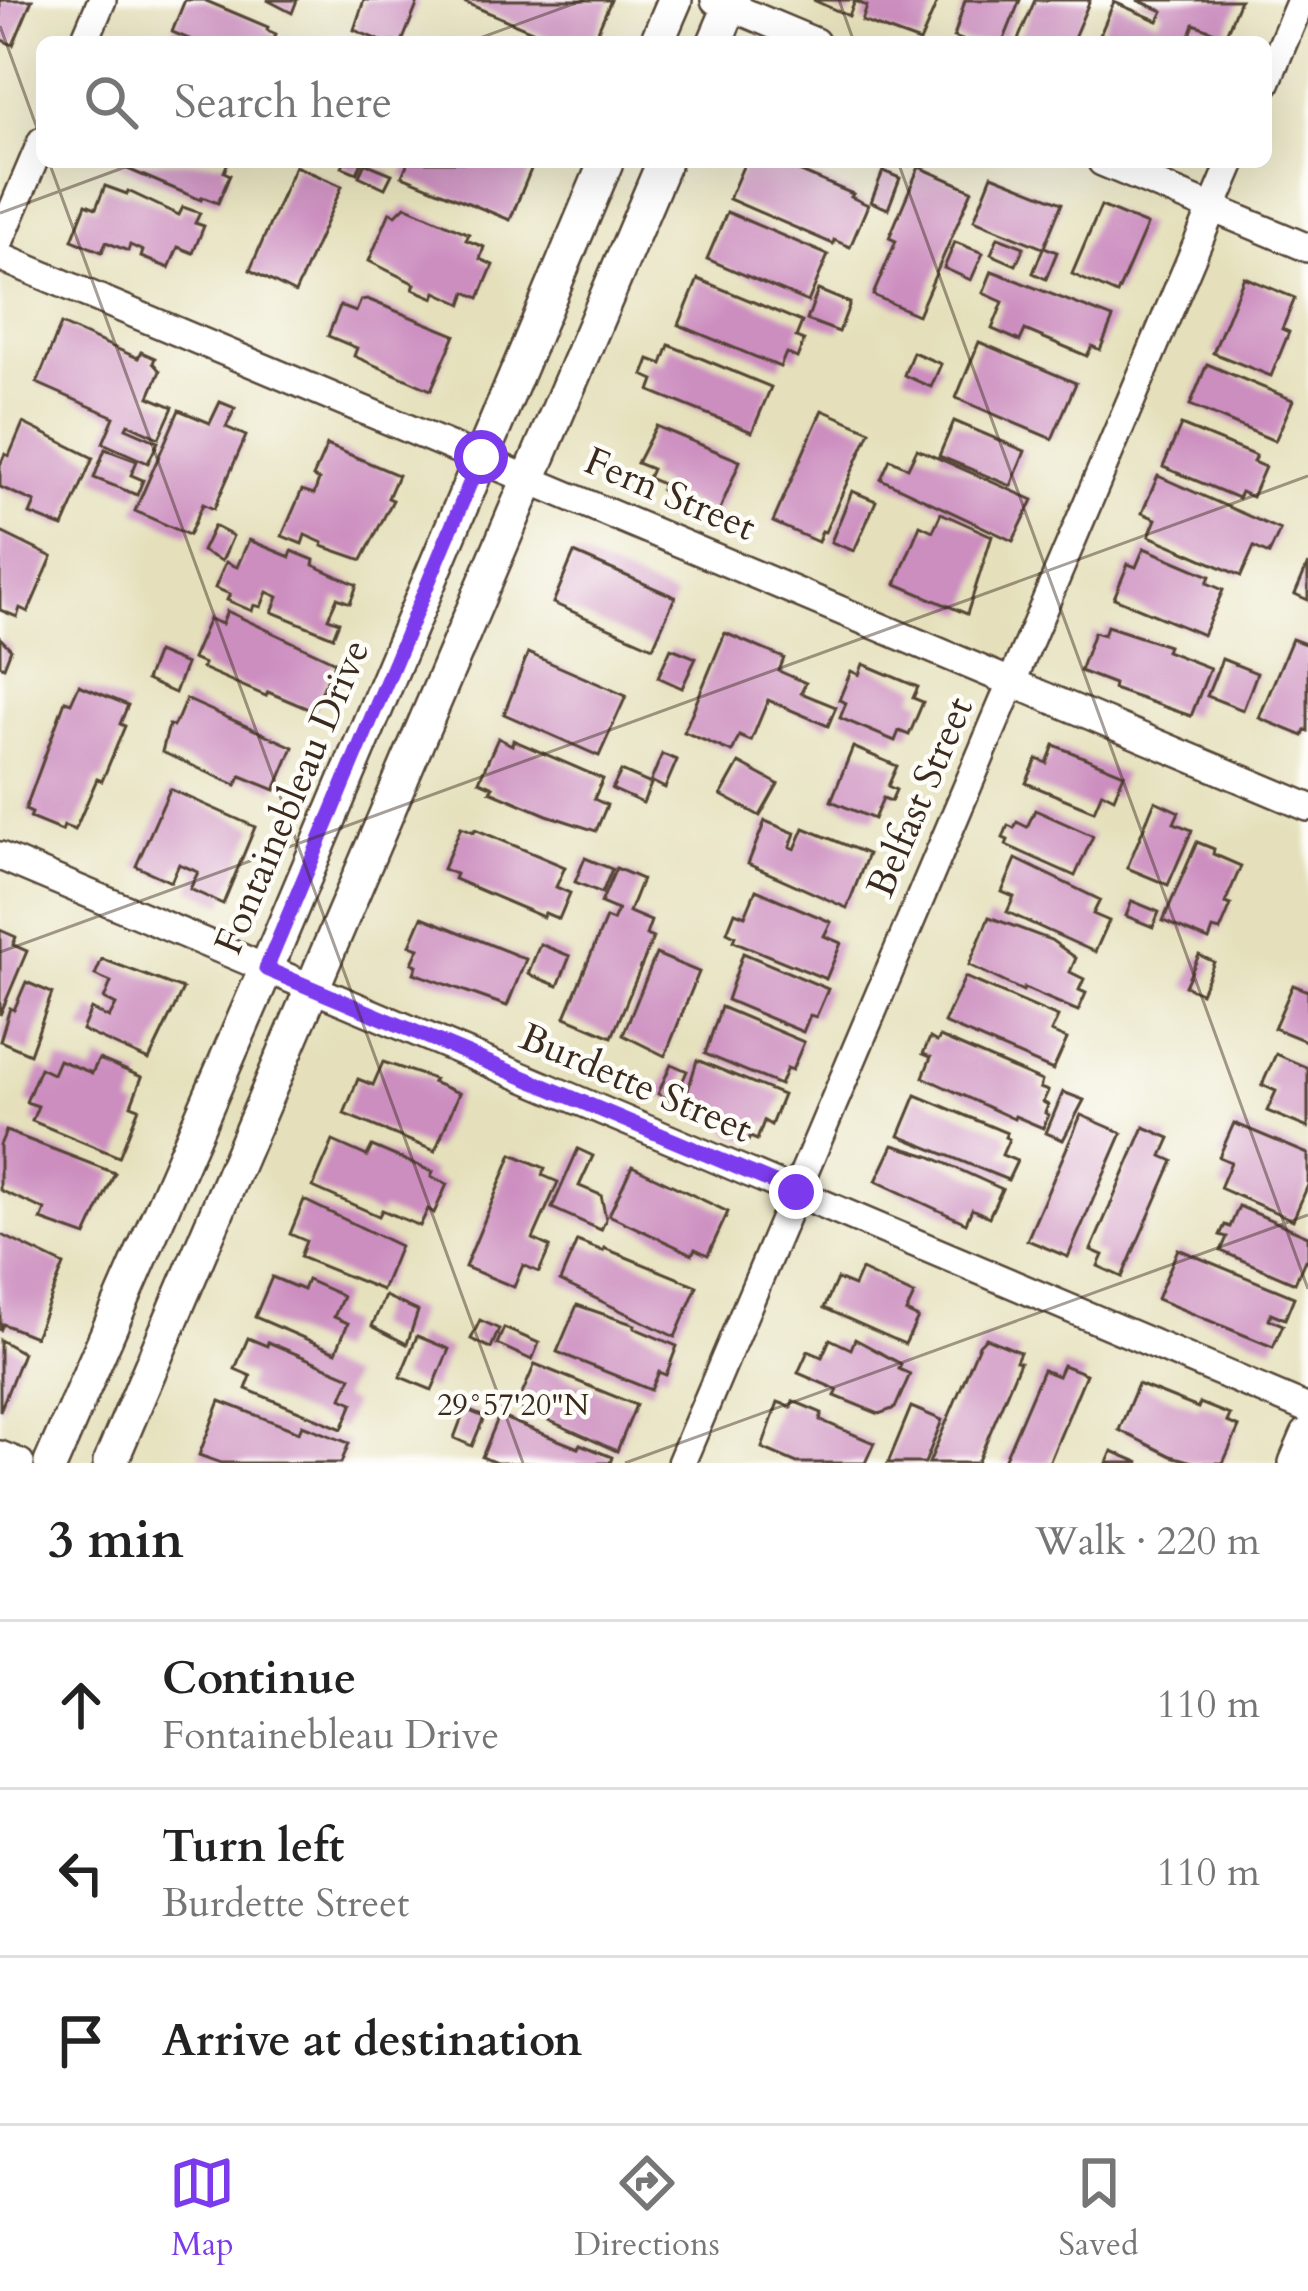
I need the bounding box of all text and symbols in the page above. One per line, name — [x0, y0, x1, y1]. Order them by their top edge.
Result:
search box — [36, 36, 1272, 168]
icon: search — [78, 69, 144, 135]
text: Search here — [174, 72, 392, 133]
route start — [454, 430, 508, 484]
street label: Fern Street — [577, 434, 763, 554]
street label: Fontainebleau Drive — [202, 631, 382, 963]
street label: Belfast Street — [854, 689, 986, 905]
street label: Burdette Street — [512, 1010, 760, 1156]
route end — [769, 1165, 823, 1219]
text: 29°57'20"N — [437, 1385, 589, 1426]
text: 3 min — [48, 1506, 184, 1576]
text: Walk · 220 m — [1035, 1515, 1260, 1568]
text: Continue — [162, 1648, 356, 1709]
icon: ahead — [48, 1672, 114, 1738]
text: 110 m — [1157, 1678, 1260, 1731]
text: Fontainebleau Drive — [162, 1709, 499, 1762]
text: Turn left — [162, 1816, 344, 1877]
icon: left — [48, 1840, 114, 1906]
text: 110 m — [1157, 1846, 1260, 1899]
text: Burdette Street — [162, 1877, 409, 1930]
icon: arrive — [48, 2008, 114, 2074]
text: Arrive at destination — [162, 2010, 582, 2071]
tab: Map — [169, 2150, 235, 2267]
tab: Directions — [574, 2150, 720, 2267]
tab: Saved — [1059, 2150, 1139, 2267]

